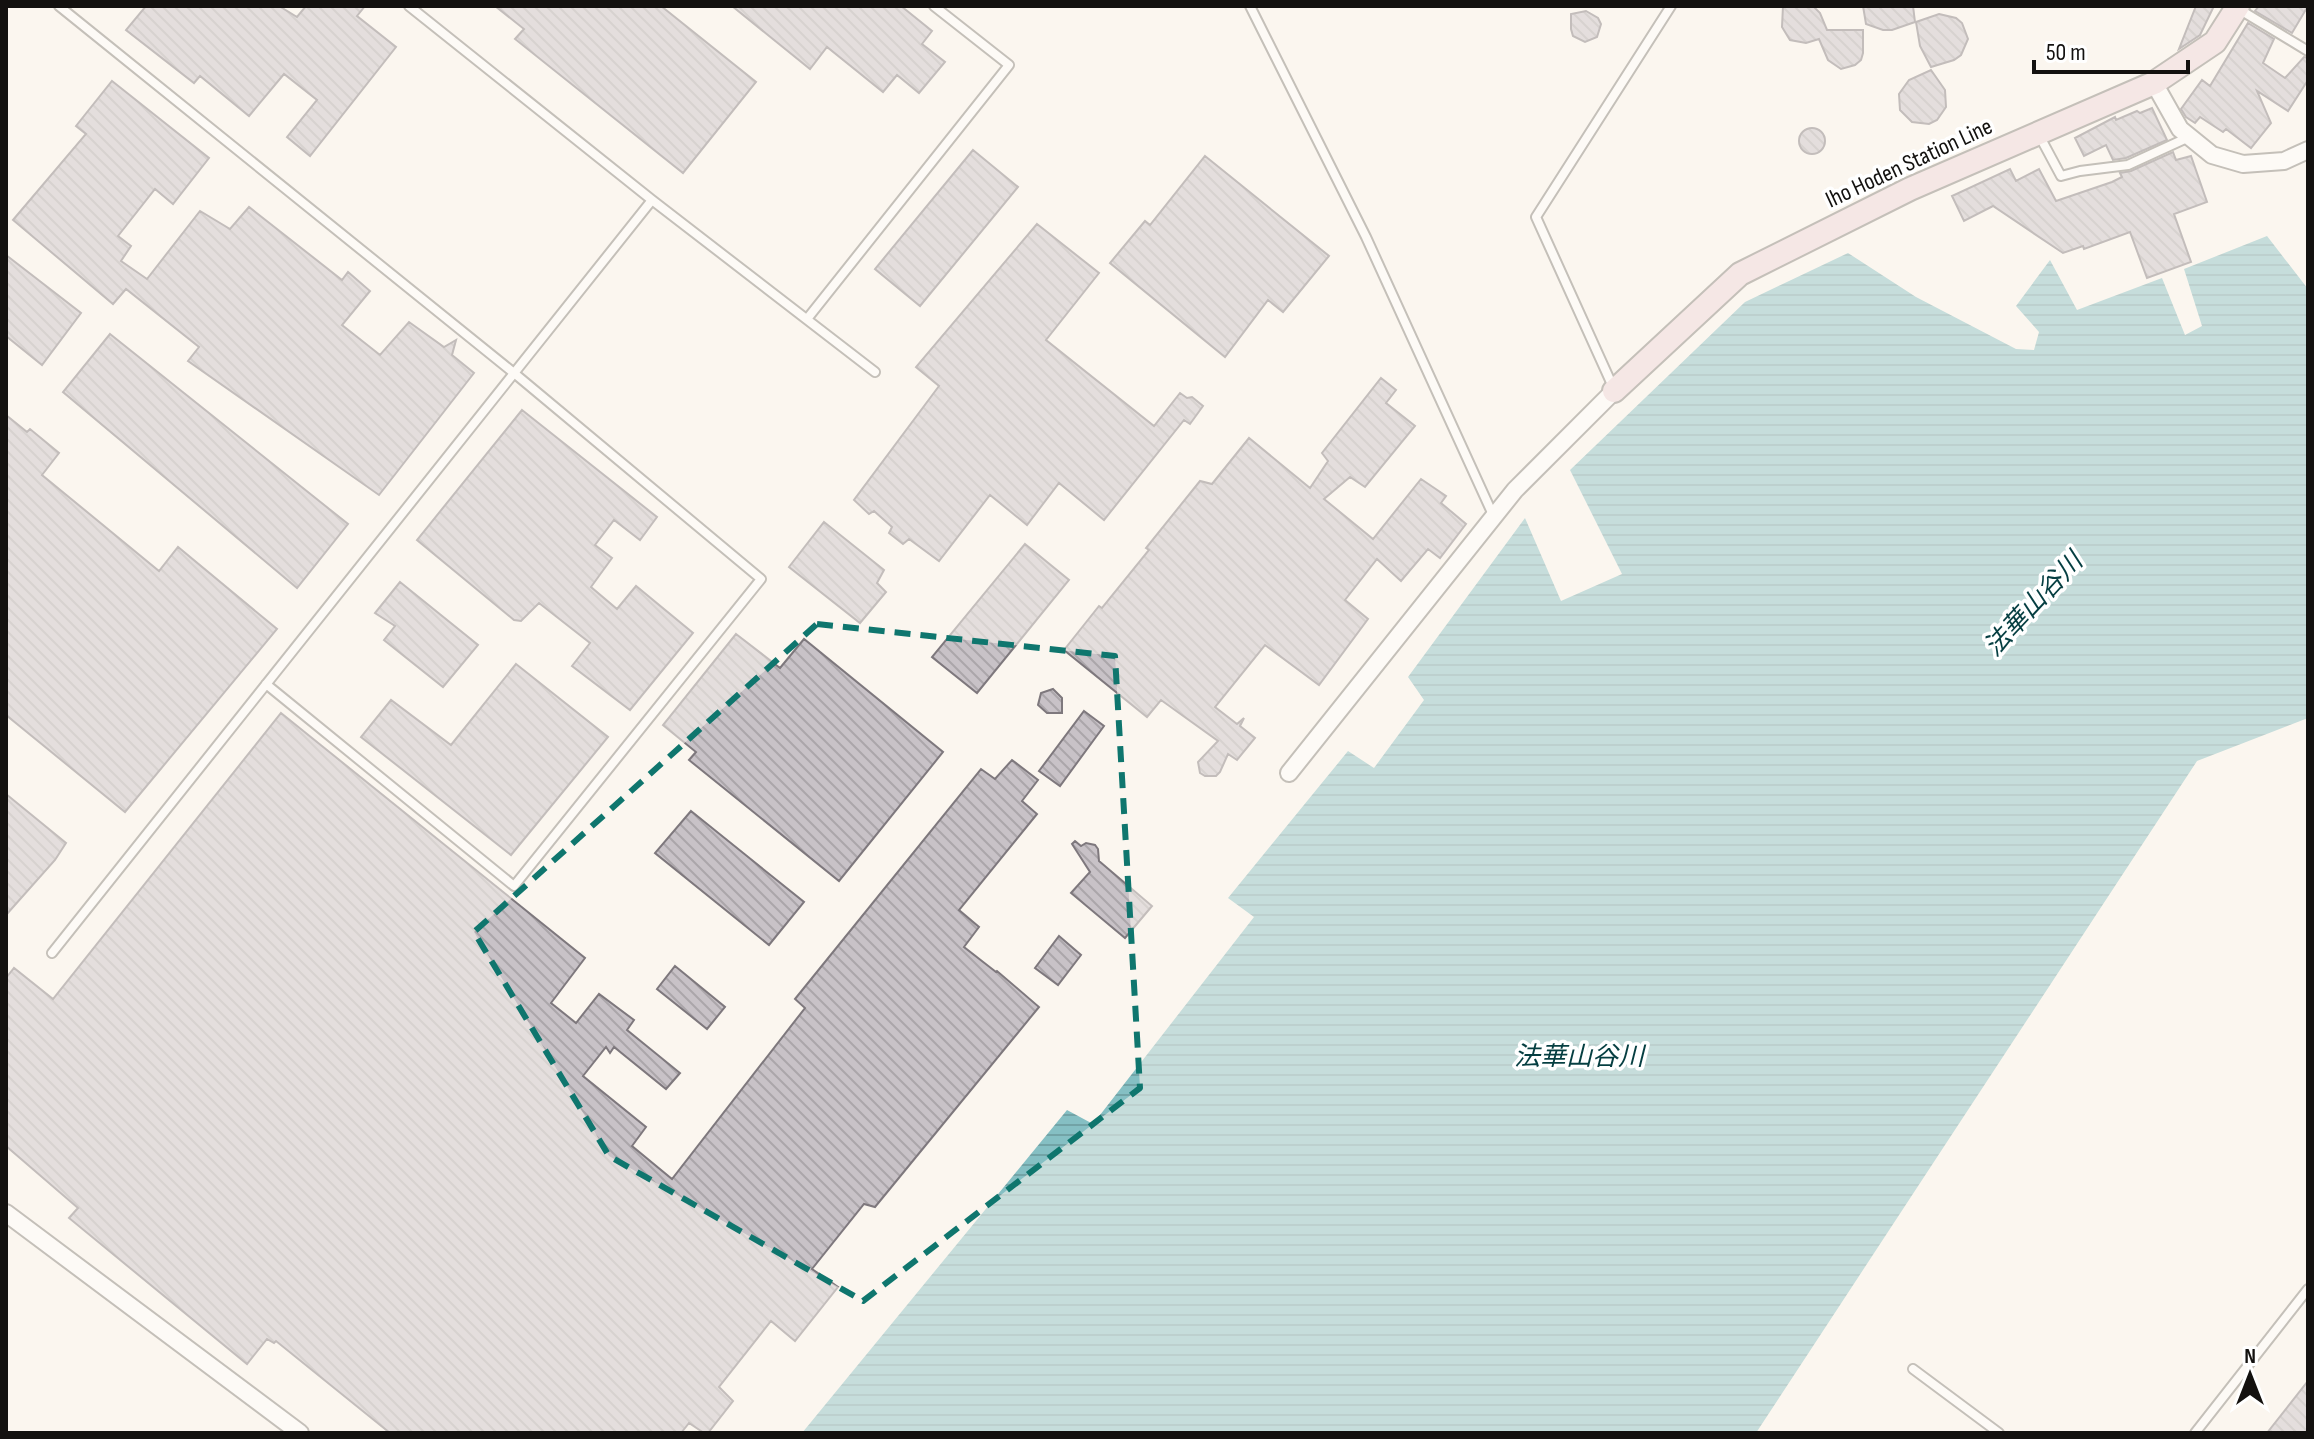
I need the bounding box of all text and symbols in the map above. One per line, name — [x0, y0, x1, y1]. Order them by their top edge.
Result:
scale bar — [2034, 24, 2188, 74]
text: 50 m — [2046, 38, 2086, 67]
street label: Iho Hoden Station Line — [1821, 112, 1997, 214]
water label: 法華山谷川 — [1978, 545, 2092, 663]
water label: 法華山谷川 — [1514, 1042, 1647, 1073]
north arrow — [2210, 1335, 2290, 1415]
text: N — [2244, 1343, 2256, 1370]

